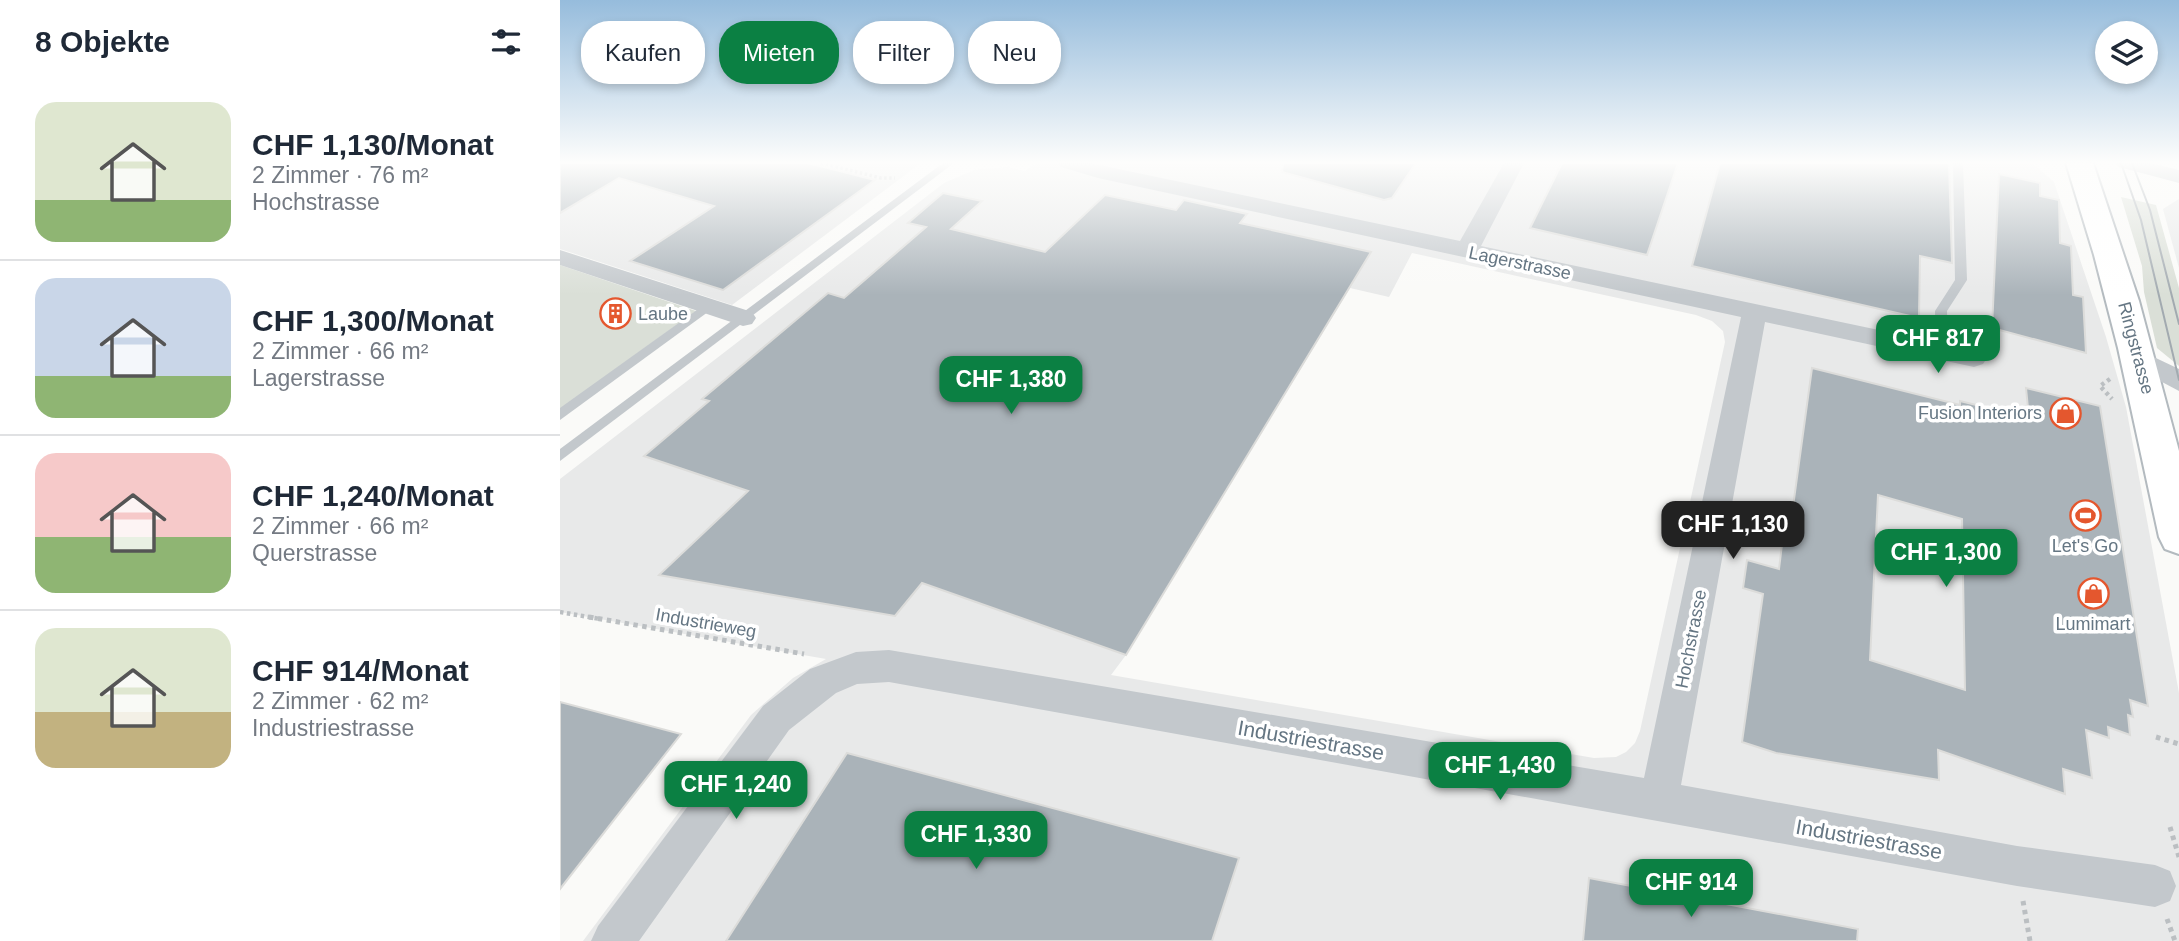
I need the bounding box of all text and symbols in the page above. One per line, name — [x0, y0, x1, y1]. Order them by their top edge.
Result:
chip: Kaufen — [581, 21, 705, 84]
chip: Mieten — [719, 21, 839, 84]
chip: Filter — [853, 21, 954, 84]
chip: Neu — [968, 21, 1061, 84]
map controls — [2095, 21, 2158, 84]
button: layers — [2095, 21, 2158, 84]
icon: filters — [487, 23, 525, 61]
text: 8 Objekte — [35, 25, 170, 58]
text: CHF 1,130/Monat — [252, 128, 494, 161]
icon: home — [91, 130, 175, 214]
text: 2 Zimmer · 76 m² — [252, 162, 428, 188]
text: Hochstrasse — [252, 189, 380, 215]
street label: Lagerstrasse — [1467, 242, 1573, 284]
building icon: Laube — [598, 297, 632, 331]
street label: Ringstrasse — [2114, 300, 2158, 396]
text: CHF 1,300/Monat — [252, 304, 494, 337]
place label: Laube — [638, 304, 688, 324]
icon: home — [91, 306, 175, 390]
pin: CHF 817 — [1873, 316, 2003, 375]
text: CHF 817 — [1892, 325, 1984, 351]
text: 2 Zimmer · 66 m² — [252, 338, 428, 364]
pin: CHF 1,380 — [931, 356, 1091, 416]
text: Lagerstrasse — [252, 365, 385, 391]
text: CHF 1,380 — [955, 366, 1067, 392]
shop icon: Fusion Interiors — [2048, 396, 2082, 430]
place label: Fusion Interiors — [1918, 403, 2042, 423]
text: CHF 1,240/Monat — [252, 479, 494, 512]
icon: home — [91, 481, 175, 565]
sports icon: Let's Go — [2068, 498, 2102, 532]
pin: CHF 1,130 — [1653, 502, 1813, 561]
text: CHF 1,130 — [1677, 511, 1789, 537]
text: 2 Zimmer · 66 m² — [252, 513, 428, 539]
pin: CHF 1,300 — [1866, 530, 2026, 589]
place label: Let's Go — [2052, 536, 2118, 556]
text: CHF 1,300 — [1890, 539, 2002, 565]
text: Querstrasse — [252, 540, 377, 566]
shop icon: Lumimart — [2076, 577, 2110, 611]
street label: Hochstrasse — [1672, 588, 1710, 690]
street label: Industrieweg — [654, 604, 758, 642]
place label: Lumimart — [2055, 614, 2131, 634]
text: CHF 914/Monat — [252, 654, 469, 687]
icon: home — [91, 656, 175, 740]
text: 2 Zimmer · 62 m² — [252, 688, 428, 714]
text: Industriestrasse — [252, 715, 414, 741]
street label: Industriestrasse — [1236, 716, 1386, 764]
pin: CHF 1,430 — [1420, 742, 1580, 802]
text: CHF 1,430 — [1444, 752, 1556, 778]
pin: CHF 1,240 — [656, 762, 816, 821]
text: CHF 1,240 — [680, 771, 792, 797]
pin: CHF 1,330 — [896, 812, 1056, 871]
street label: Industriestrasse — [1794, 815, 1944, 863]
text: CHF 1,330 — [920, 821, 1032, 847]
pin: CHF 914 — [1626, 860, 1756, 919]
text: CHF 914 — [1645, 869, 1737, 895]

